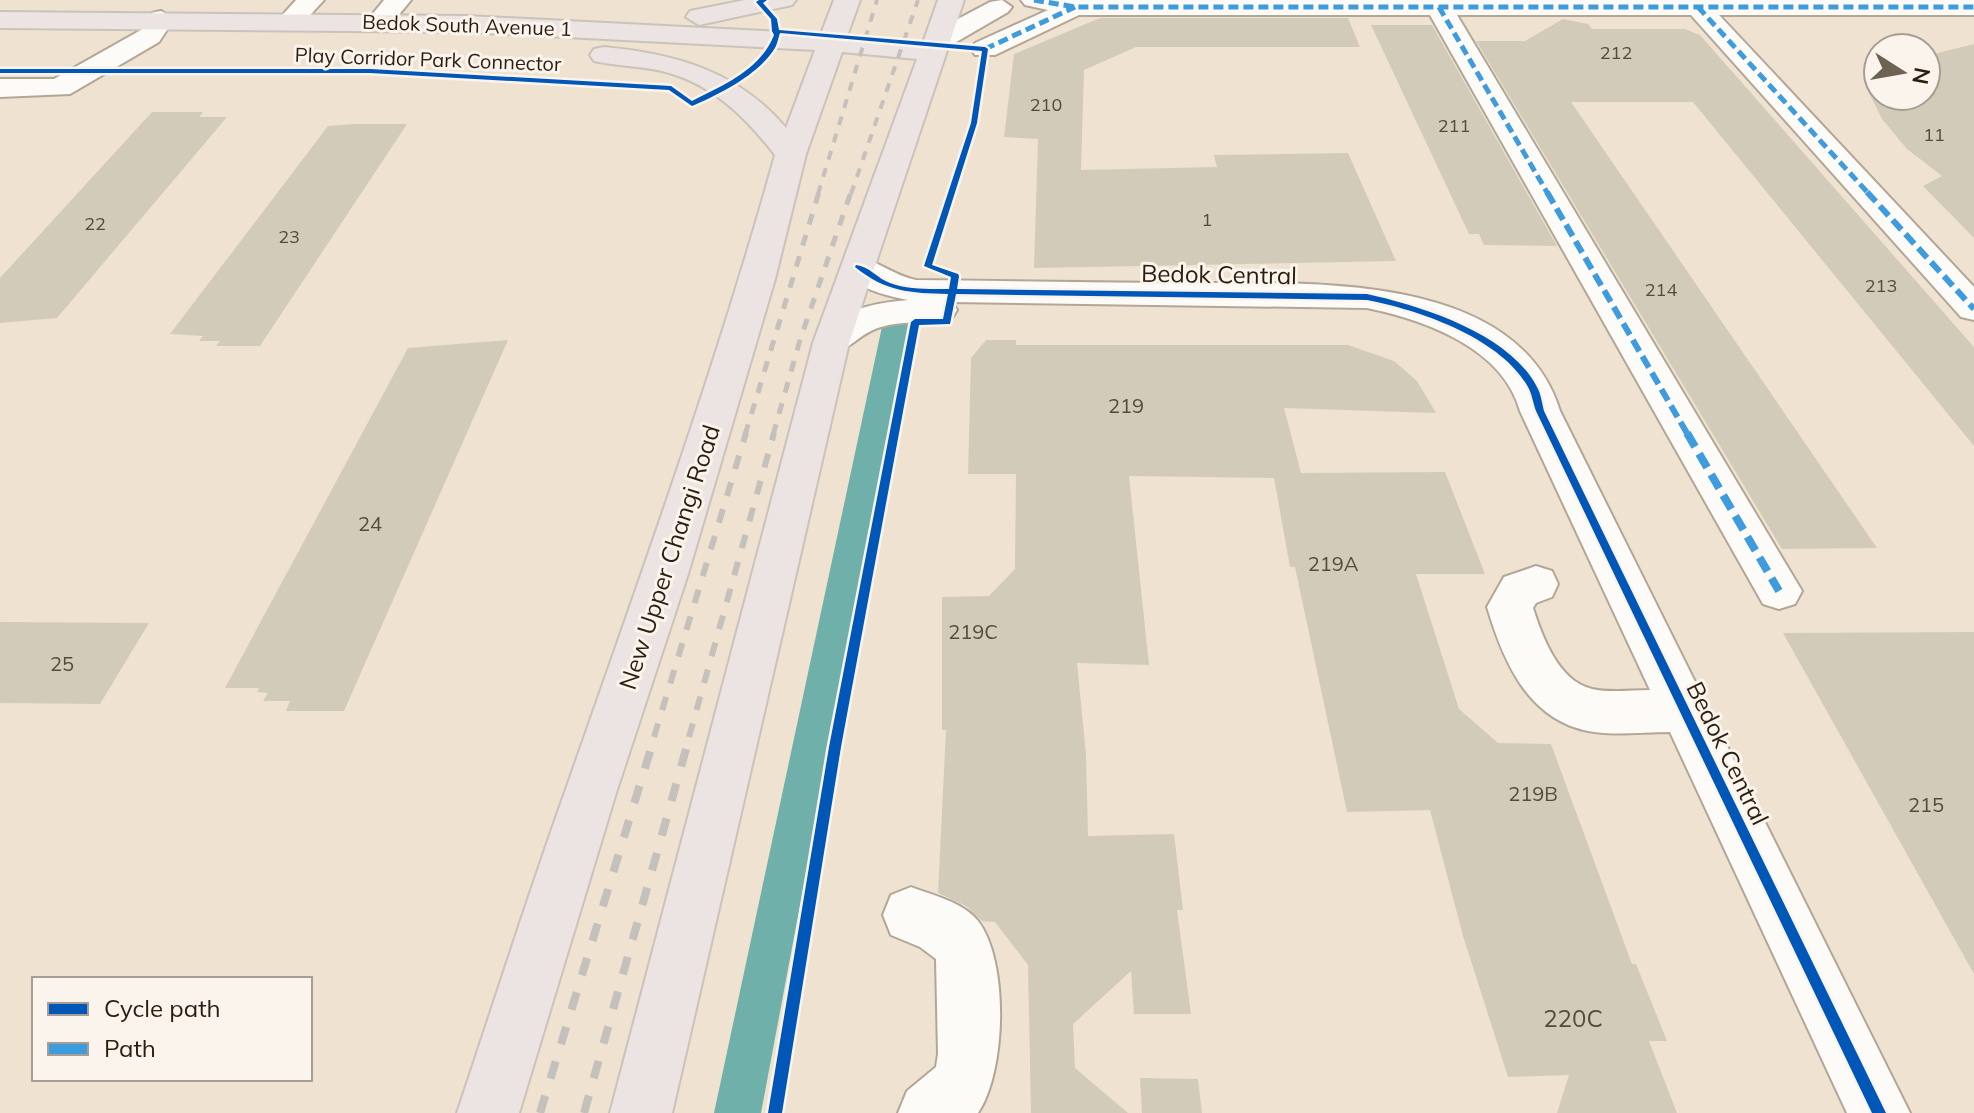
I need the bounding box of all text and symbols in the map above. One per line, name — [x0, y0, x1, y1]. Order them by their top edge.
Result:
street label: Bedok South Avenue 1 — [362, 9, 572, 41]
north arrow — [1862, 32, 1942, 112]
house number: 212 — [1600, 41, 1632, 64]
street label: Play Corridor Park Connector — [294, 42, 562, 76]
text: N — [1906, 65, 1937, 87]
house number: 210 — [1030, 93, 1062, 116]
house number: 211 — [1438, 114, 1470, 137]
house number: 11 — [1923, 123, 1945, 146]
house number: 1 — [1202, 208, 1212, 231]
house number: 22 — [84, 212, 106, 235]
house number: 23 — [278, 225, 300, 248]
street label: Bedok Central — [1141, 258, 1297, 290]
house number: 213 — [1865, 274, 1897, 297]
house number: 214 — [1645, 278, 1677, 301]
house number: 219 — [1108, 393, 1144, 418]
street label: New Upper Changi Road — [612, 421, 726, 693]
house number: 24 — [358, 511, 382, 536]
house number: 219A — [1308, 551, 1359, 576]
house number: 219C — [948, 619, 998, 644]
house number: 25 — [50, 651, 74, 676]
street label: Bedok Central — [1680, 676, 1776, 830]
house number: 219B — [1508, 781, 1558, 806]
house number: 215 — [1908, 792, 1944, 817]
legend — [32, 977, 312, 1081]
text: Cycle path — [104, 993, 221, 1023]
house number: 220C — [1543, 1003, 1603, 1033]
text: Path — [104, 1033, 156, 1063]

